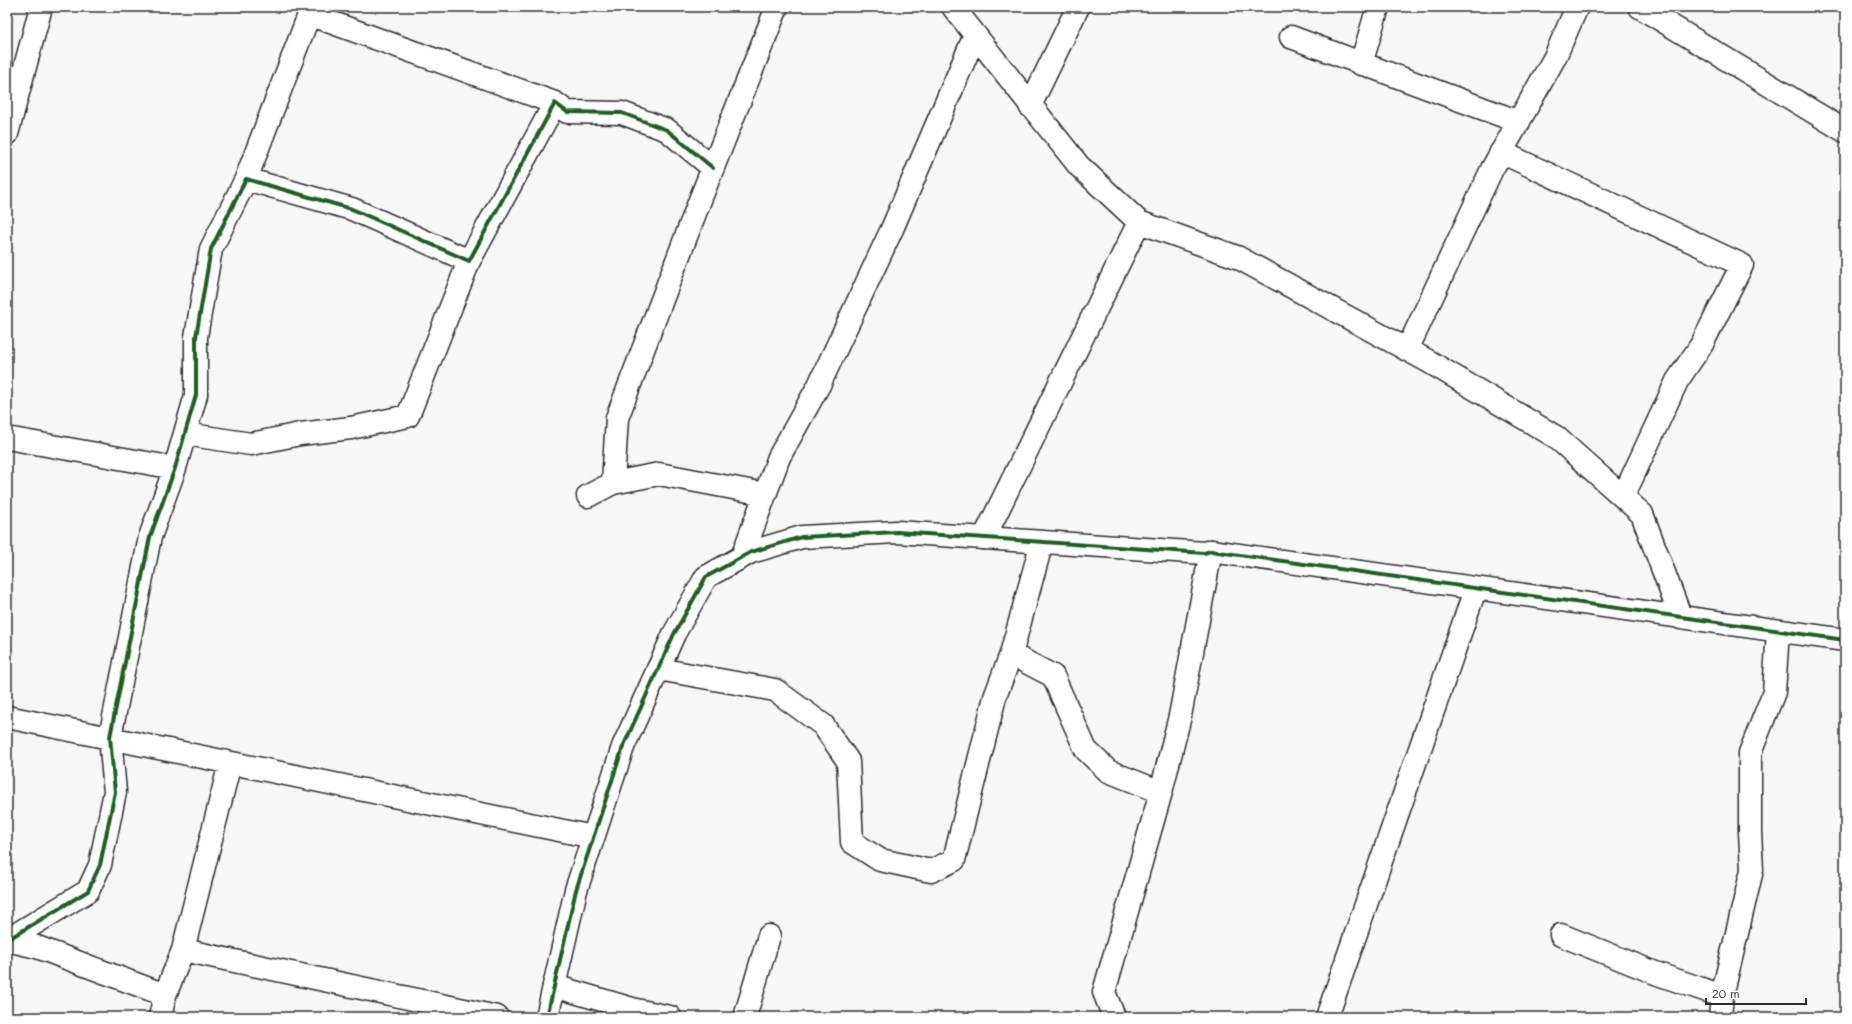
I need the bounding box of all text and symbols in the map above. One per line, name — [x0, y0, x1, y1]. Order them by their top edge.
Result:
scale bar — [1706, 980, 1806, 1006]
text: 20 m — [1712, 985, 1740, 1001]

